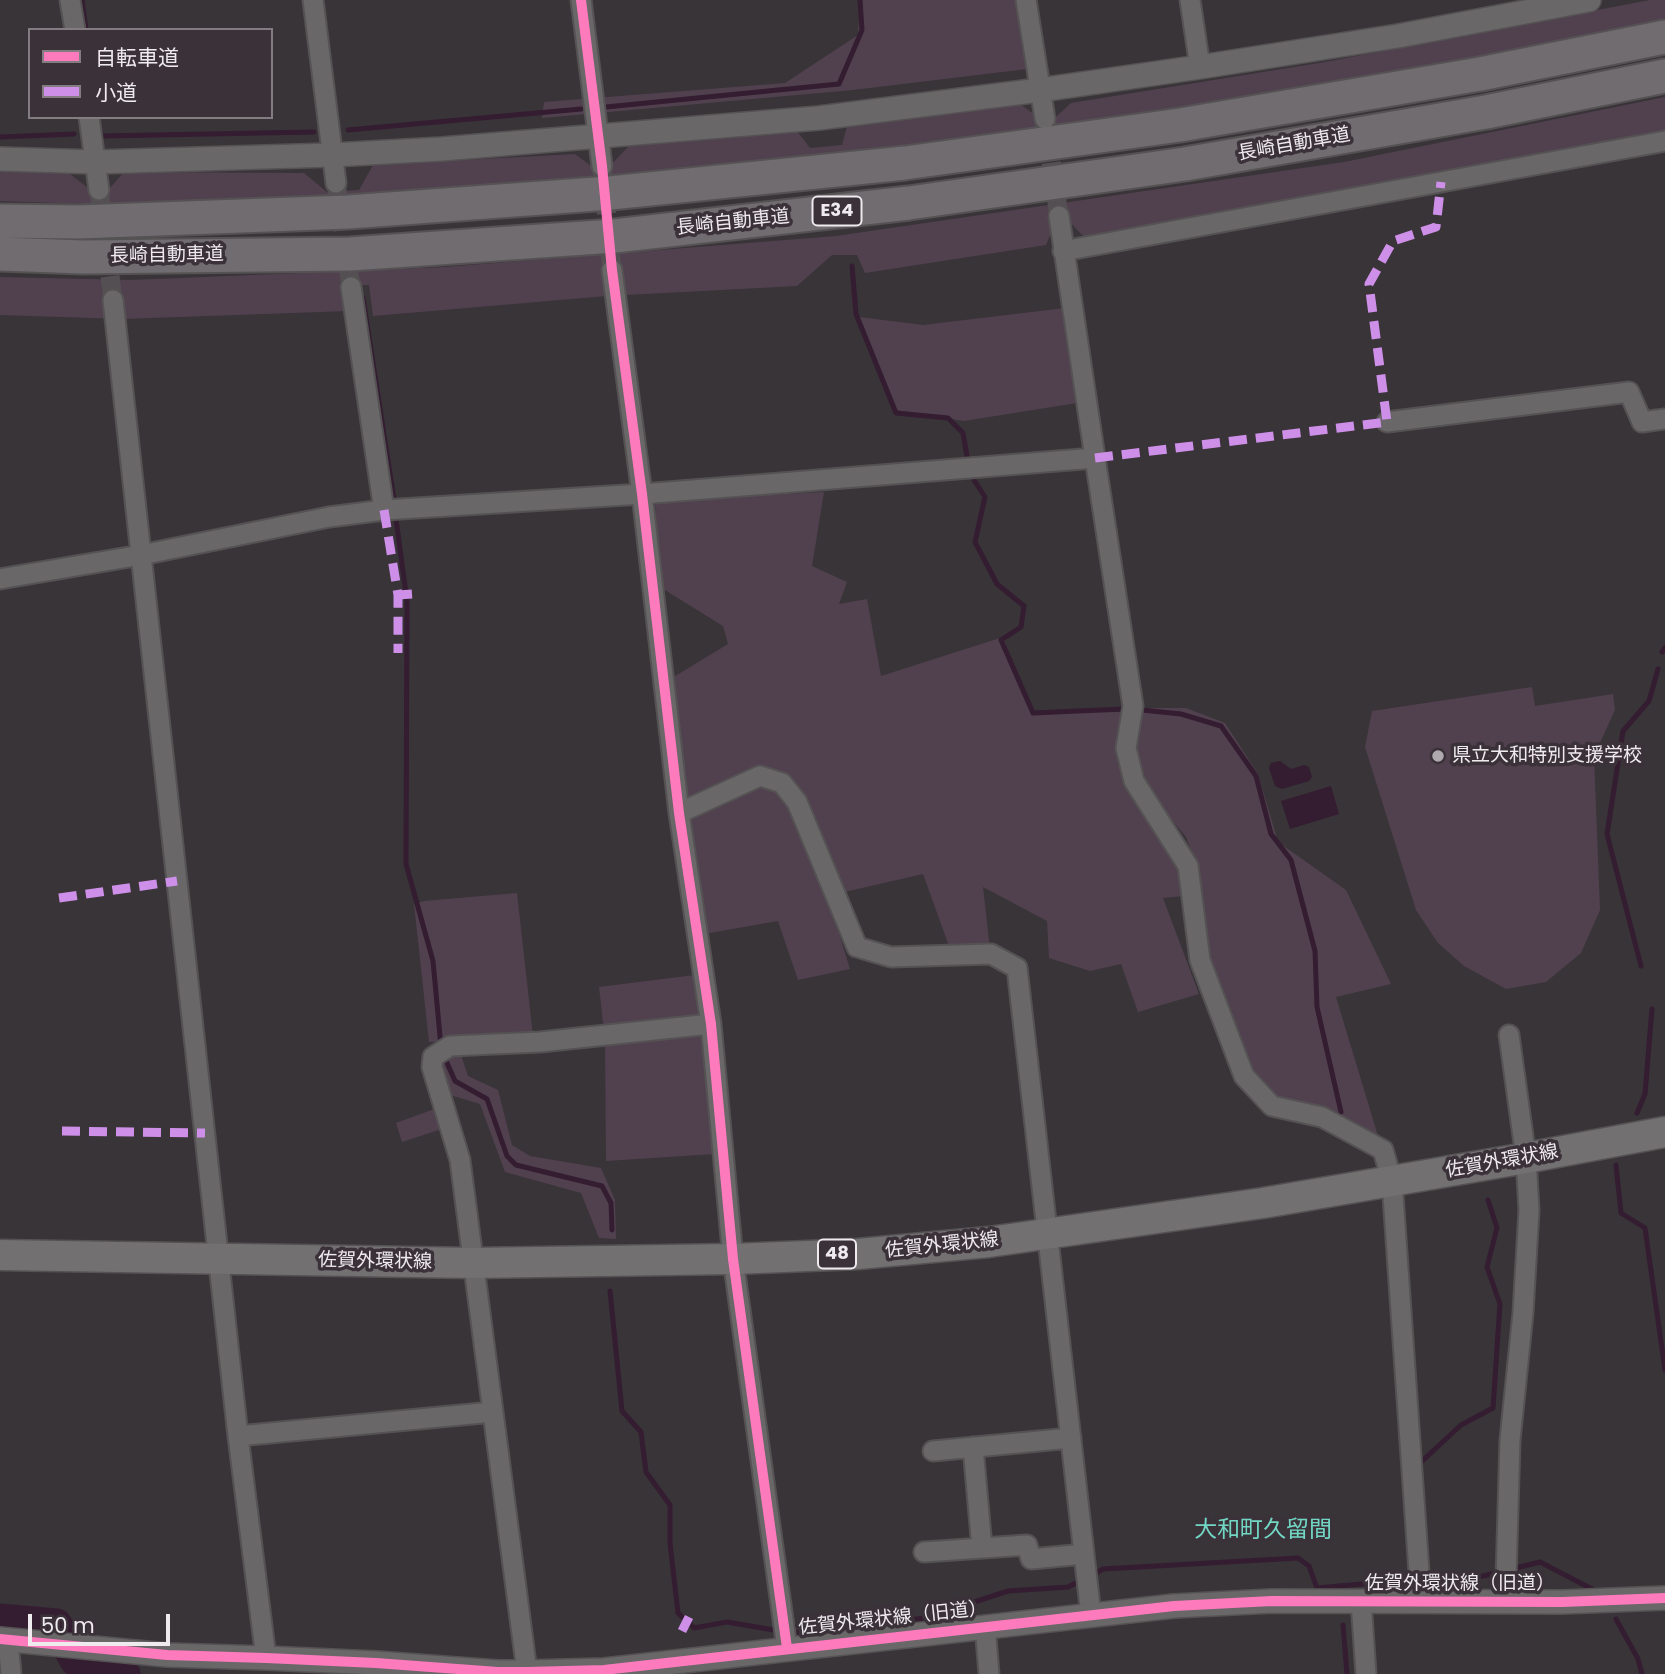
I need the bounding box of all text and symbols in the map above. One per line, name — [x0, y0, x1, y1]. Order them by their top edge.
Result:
legend — [28, 28, 273, 119]
text: 自転車道 — [95, 43, 179, 72]
text: 小道 — [95, 78, 137, 107]
street label: 長崎自動車道 — [1236, 124, 1352, 166]
road number: E34 — [812, 196, 862, 226]
street label: 長崎自動車道 — [675, 206, 791, 240]
street label: 長崎自動車道 — [110, 244, 224, 268]
place label: 県立大和特別支援学校 — [1452, 745, 1642, 767]
marker: 県立大和特別支援学校 — [1430, 748, 1446, 764]
street label: 佐賀外環状線 — [1444, 1141, 1560, 1183]
street label: 佐賀外環状線 — [884, 1229, 1000, 1263]
road number: 48 — [818, 1240, 856, 1268]
street label: 佐賀外環状線 — [318, 1250, 432, 1274]
district label: 大和町久留間 — [1194, 1517, 1332, 1545]
street label: 佐賀外環状線（旧道） — [1365, 1573, 1555, 1595]
street label: 佐賀外環状線（旧道） — [797, 1598, 989, 1640]
scale bar — [32, 1600, 173, 1644]
text: 50 m — [41, 1611, 95, 1640]

